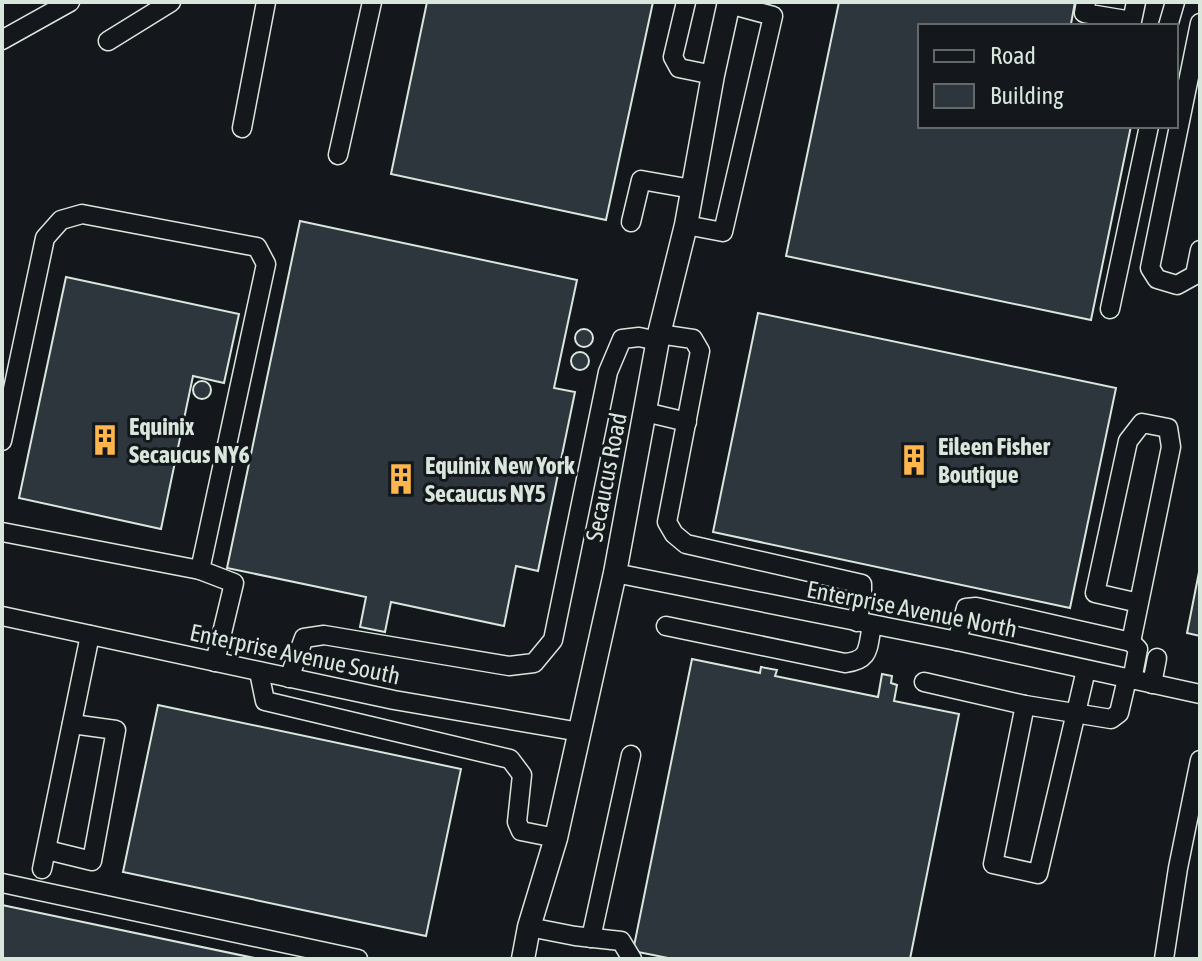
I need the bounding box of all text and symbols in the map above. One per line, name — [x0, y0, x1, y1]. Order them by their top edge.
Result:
legend — [918, 24, 1178, 128]
text: Road — [990, 42, 1036, 69]
text: Building — [990, 82, 1064, 109]
street label: Secaucus Road — [580, 410, 632, 544]
place label: Equinix Secaucus NY6 — [129, 413, 250, 468]
building icon: Equinix Secaucus NY6 — [88, 423, 122, 457]
place label: Eileen Fisher Boutique — [938, 433, 1051, 488]
building icon: Eileen Fisher Boutique — [897, 443, 931, 477]
place label: Equinix New York Secaucus NY5 — [425, 452, 575, 507]
building icon: Equinix New York Secaucus NY5 — [384, 462, 418, 496]
street label: Enterprise Avenue North — [805, 575, 1019, 643]
street label: Enterprise Avenue South — [187, 619, 403, 689]

